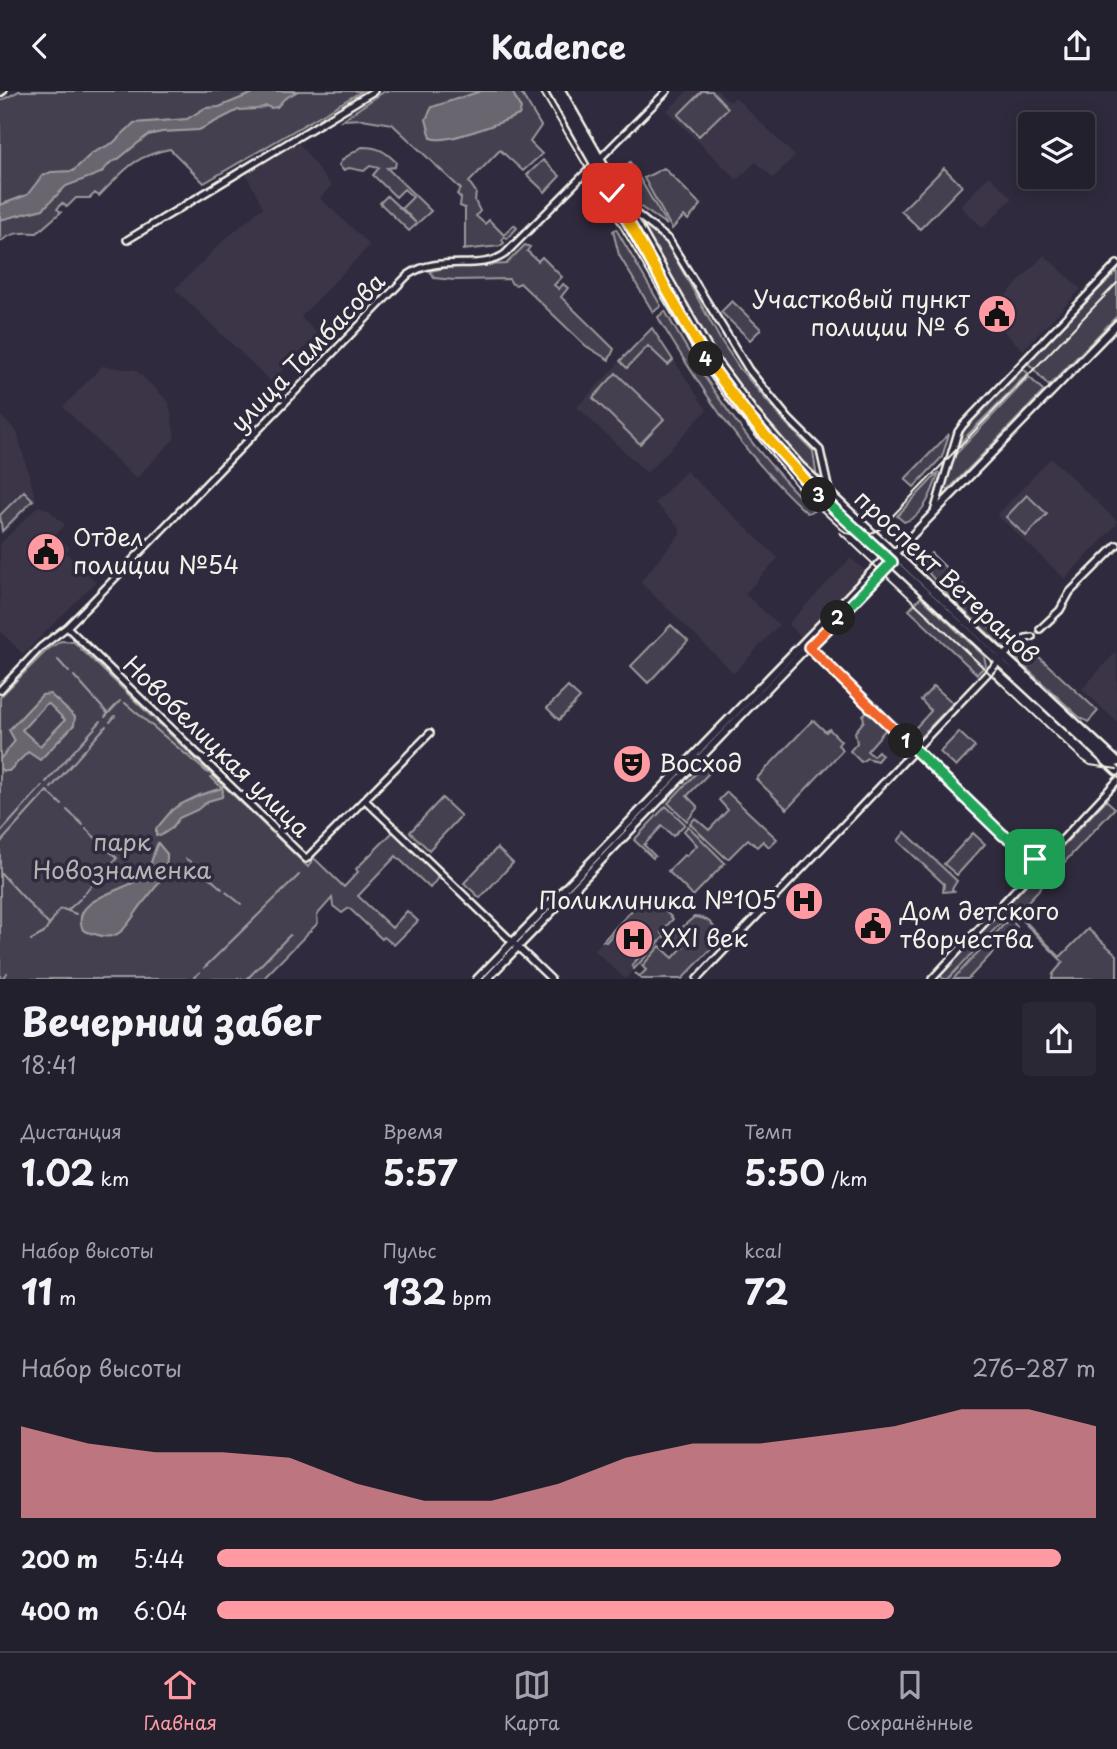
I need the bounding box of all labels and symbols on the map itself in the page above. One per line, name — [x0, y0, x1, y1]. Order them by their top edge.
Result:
pin — [582, 163, 642, 223]
street label: улица Тамбасова — [221, 264, 392, 440]
place label: Участковый пункт полиции № 6 — [752, 280, 970, 344]
public building icon: Участковый пункт полиции № 6 — [976, 293, 1018, 335]
pin: 4 — [688, 341, 724, 377]
pin: 3 — [802, 477, 836, 513]
street label: проспект Ветеранов — [847, 480, 1048, 671]
place label: Отдел полиции №54 — [73, 518, 239, 582]
public building icon: Отдел полиции №54 — [25, 531, 67, 573]
pin: 2 — [820, 601, 856, 635]
street label: Новобелицкая улица — [116, 646, 319, 845]
pin: 1 — [888, 723, 923, 759]
theatre icon: Восход — [611, 743, 653, 785]
place label: Восход — [659, 744, 742, 780]
park label: парк Новознаменка — [33, 823, 211, 887]
pin — [1005, 829, 1065, 889]
hospital icon: Поликлиника №105 — [783, 880, 825, 922]
place label: Поликлиника №105 — [539, 881, 777, 917]
place label: Дом детского творчества — [899, 892, 1059, 956]
public building icon: Дом детского творчества — [852, 905, 894, 947]
hospital icon: XXI век — [613, 918, 655, 960]
place label: XXI век — [661, 919, 748, 955]

